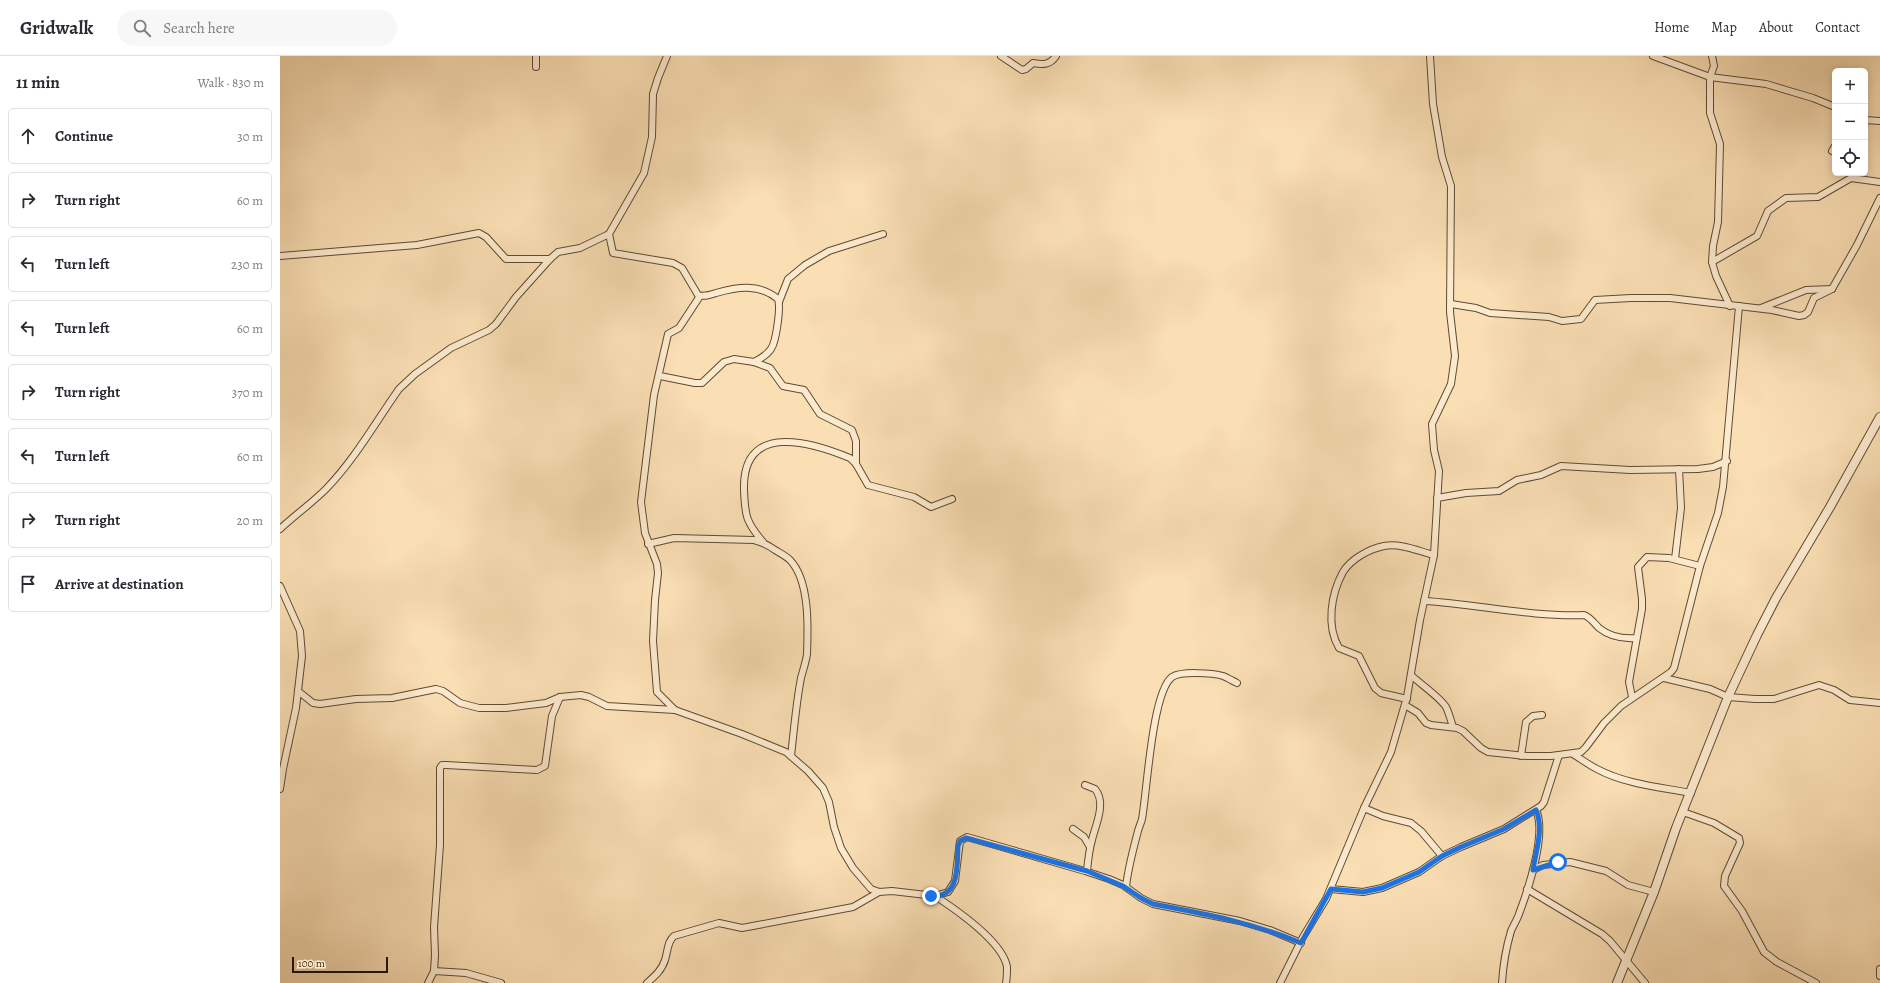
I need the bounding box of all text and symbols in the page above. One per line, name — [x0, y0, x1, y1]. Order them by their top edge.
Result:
search box — [117, 10, 397, 46]
text: Gridwalk — [20, 15, 93, 41]
icon: search — [131, 17, 153, 39]
text: Search here — [163, 18, 235, 38]
text: Home — [1654, 18, 1689, 37]
text: Map — [1711, 18, 1737, 37]
text: About — [1759, 18, 1793, 37]
text: Contact — [1815, 18, 1860, 37]
map controls — [1832, 68, 1868, 176]
button: + — [1832, 68, 1868, 104]
text: 11 min — [16, 71, 60, 94]
text: Walk · 830 m — [197, 74, 264, 91]
button: − — [1832, 104, 1868, 140]
icon: ahead — [17, 125, 39, 147]
text: Continue — [55, 126, 113, 146]
text: 30 m — [237, 128, 263, 145]
button: locate — [1832, 140, 1868, 176]
icon: right — [17, 189, 39, 211]
text: Turn right — [55, 190, 120, 210]
text: 60 m — [237, 192, 263, 209]
icon: left — [17, 253, 39, 275]
text: Turn left — [55, 254, 110, 274]
text: 230 m — [231, 256, 263, 273]
icon: left — [17, 317, 39, 339]
text: Turn left — [55, 318, 110, 338]
text: 60 m — [237, 320, 263, 337]
icon: right — [17, 381, 39, 403]
text: Turn right — [55, 382, 120, 402]
text: 370 m — [232, 384, 263, 401]
icon: left — [17, 445, 39, 467]
text: Turn left — [55, 446, 110, 466]
text: 60 m — [237, 448, 263, 465]
icon: right — [17, 509, 39, 531]
text: Turn right — [55, 510, 120, 530]
text: 20 m — [237, 512, 263, 529]
icon: arrive — [17, 573, 39, 595]
text: Arrive at destination — [55, 574, 184, 594]
route start — [1549, 853, 1567, 871]
route end — [922, 887, 940, 905]
scale bar — [292, 955, 388, 974]
text: 100 m — [298, 956, 325, 971]

